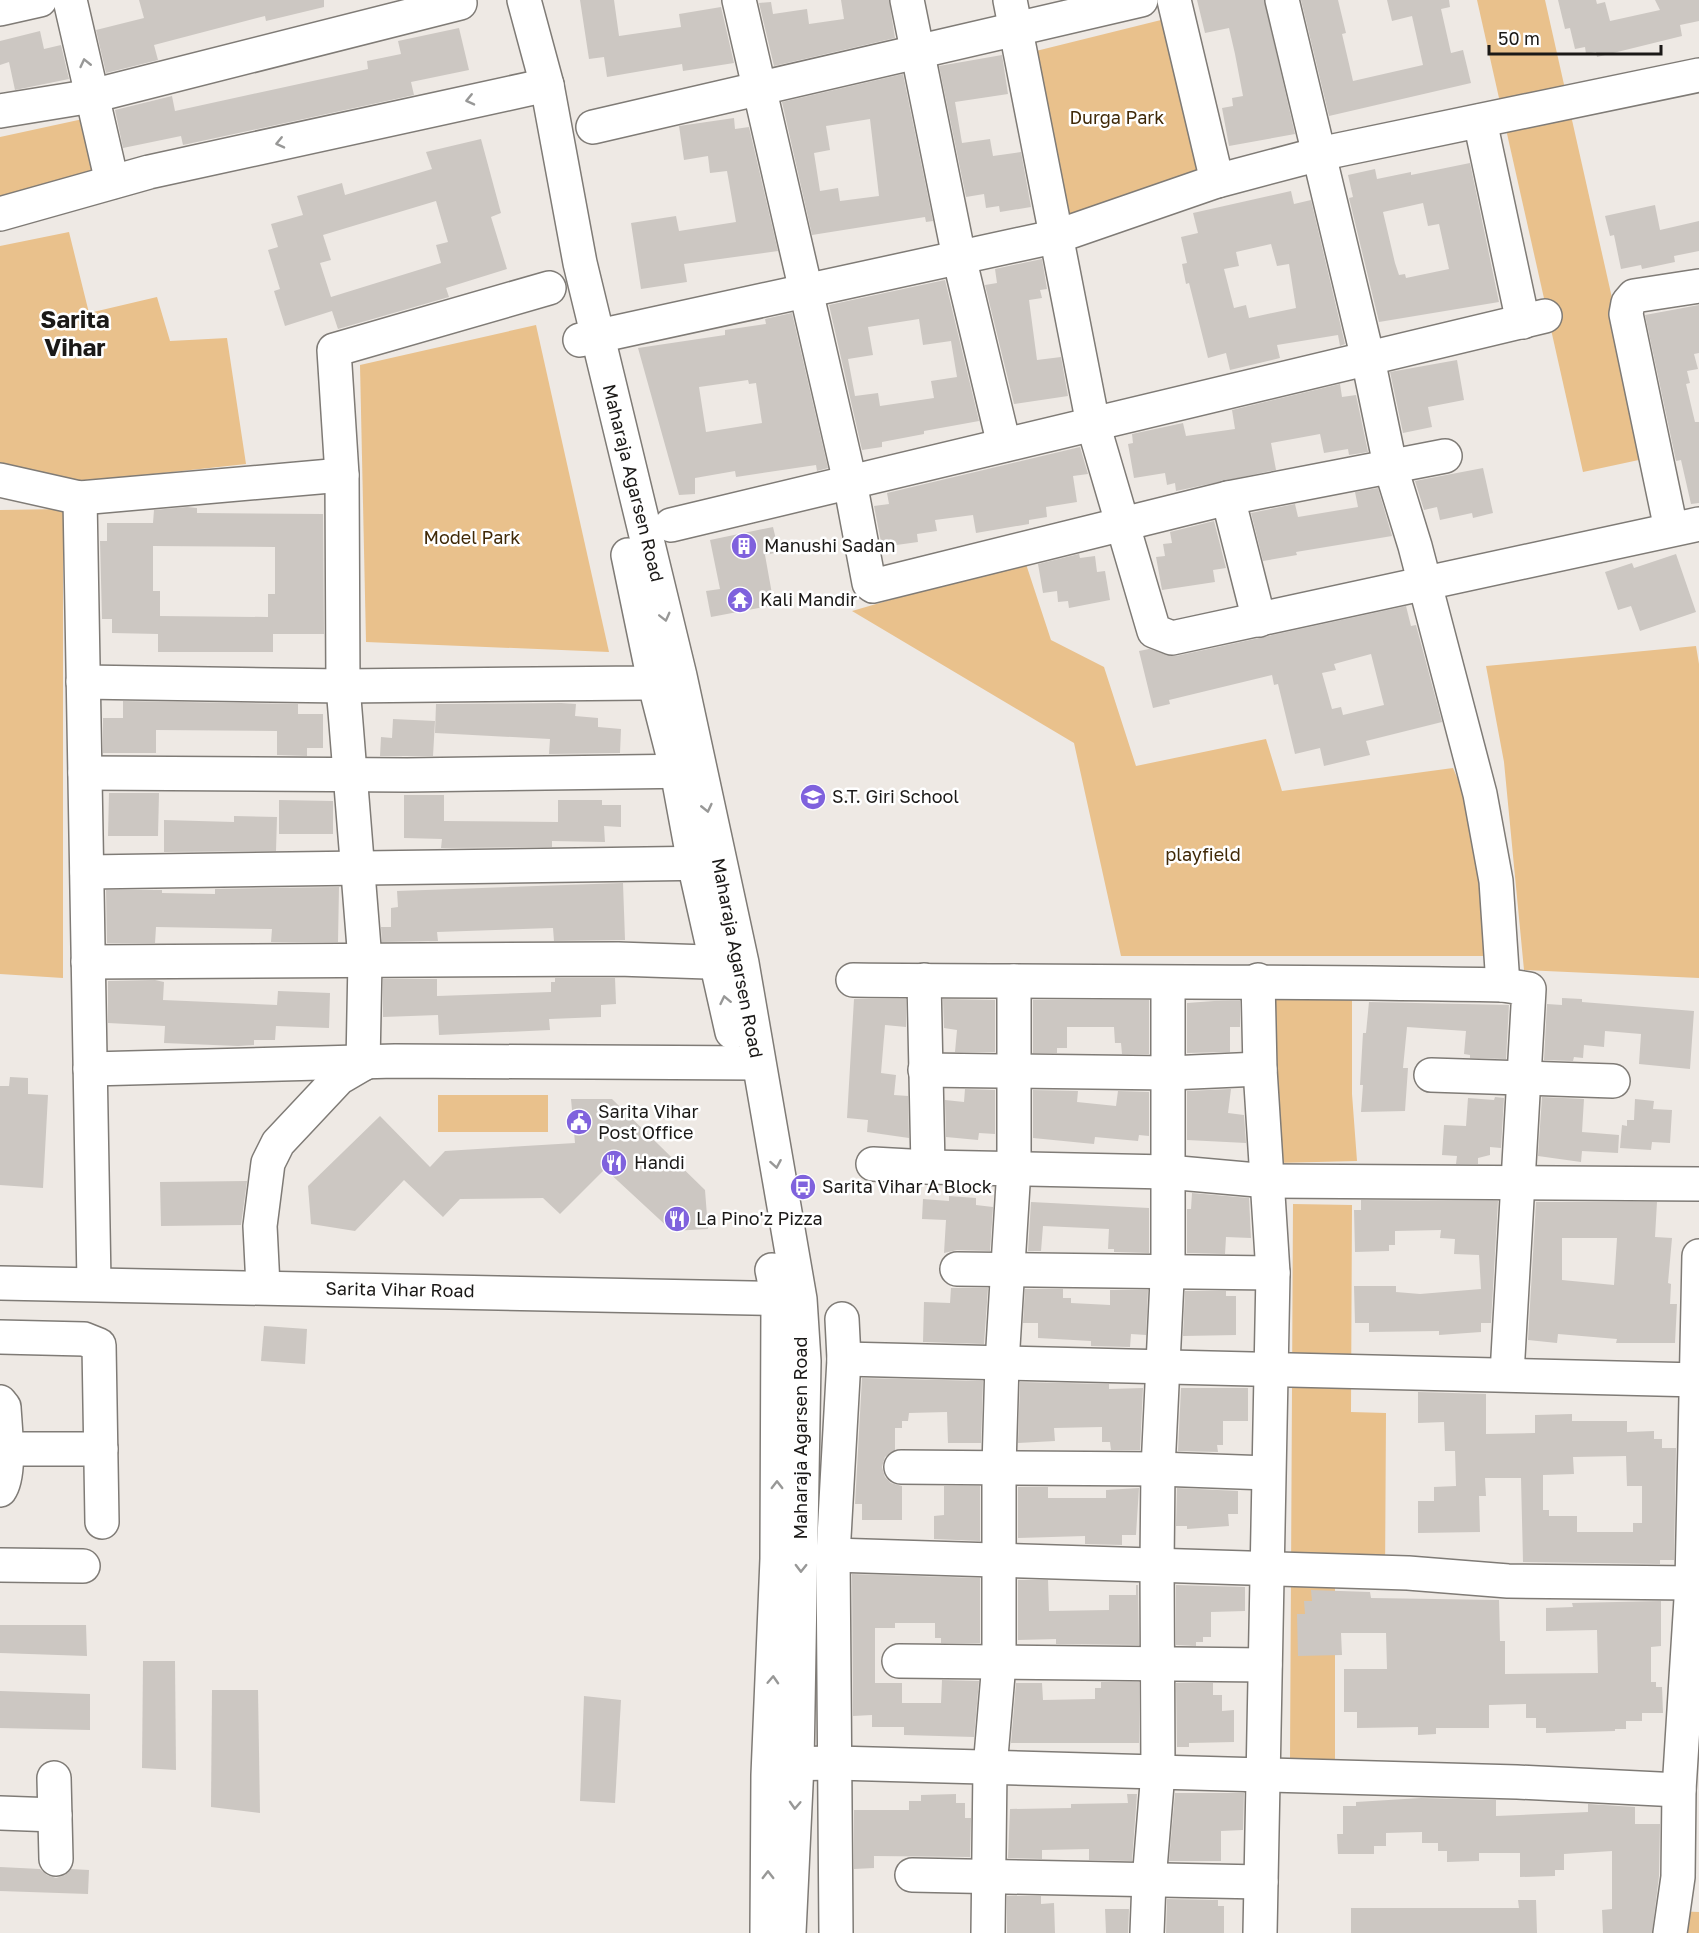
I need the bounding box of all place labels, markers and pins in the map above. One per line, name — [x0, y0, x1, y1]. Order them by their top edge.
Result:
building icon: Manushi Sadan — [729, 531, 759, 561]
place label: Manushi Sadan — [764, 534, 896, 556]
temple icon: Kali Mandir — [725, 585, 755, 615]
place label: Kali Mandir — [760, 588, 857, 610]
school or university icon: S.T. Giri School — [798, 782, 828, 812]
place label: S.T. Giri School — [832, 785, 959, 807]
place label: Sarita Vihar Post Office — [598, 1100, 699, 1143]
public building icon: Sarita Vihar Post Office — [564, 1107, 594, 1137]
restaurant icon: Handi — [599, 1148, 629, 1178]
place label: Handi — [634, 1151, 685, 1173]
bus stop icon: Sarita Vihar A Block — [788, 1172, 818, 1202]
place label: Sarita Vihar A Block — [822, 1175, 992, 1197]
restaurant icon: La Pino'z Pizza — [662, 1204, 692, 1234]
place label: La Pino'z Pizza — [696, 1207, 823, 1229]

